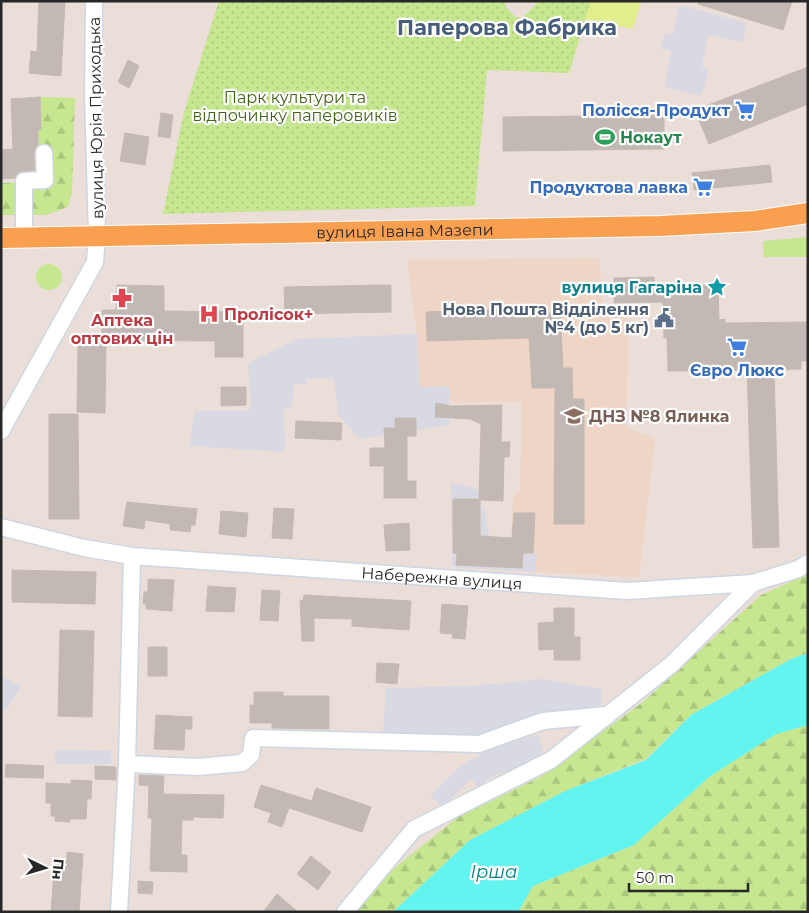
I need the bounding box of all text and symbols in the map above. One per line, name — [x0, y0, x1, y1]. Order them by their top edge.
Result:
district label: Паперова Фабрика — [397, 15, 617, 40]
street label: вулиця Юрія Приходька — [85, 17, 107, 219]
park label: Парк культури та відпочинку паперовиків — [192, 88, 398, 125]
supermarket icon: Полісся-Продукт — [734, 99, 756, 121]
place label: Полісся-Продукт — [582, 101, 730, 120]
sports icon: Нокаут — [594, 126, 616, 148]
place label: Нокаут — [620, 128, 682, 147]
supermarket icon: Продуктова лавка — [692, 176, 714, 198]
place label: Продуктова лавка — [529, 178, 688, 197]
street label: вулиця Івана Мазепи — [316, 220, 494, 242]
place icon: вулиця Гагаріна — [706, 276, 728, 298]
place label: вулиця Гагаріна — [562, 278, 702, 297]
pharmacy icon: Аптека оптових цін — [111, 287, 133, 309]
place label: Нова Пошта Відділення №4 (до 5 кг) — [442, 300, 649, 337]
hospital icon: Пролісок+ — [198, 303, 220, 325]
place label: Пролісок+ — [224, 305, 313, 324]
public building icon: Нова Пошта Відділення №4 (до 5 кг) — [653, 307, 675, 329]
place label: Аптека оптових цін — [71, 311, 173, 348]
supermarket icon: Євро Люкс — [726, 336, 748, 358]
place label: Євро Люкс — [690, 361, 785, 380]
school or university icon: ДНЗ №8 Ялинка — [563, 405, 585, 427]
place label: ДНЗ №8 Ялинка — [589, 407, 730, 426]
street label: Набережна вулиця — [361, 563, 523, 593]
north arrow — [20, 843, 70, 893]
text: Пн — [48, 858, 68, 880]
scale bar — [629, 860, 748, 892]
water label: Ірша — [471, 861, 517, 883]
text: 50 m — [636, 868, 674, 887]

